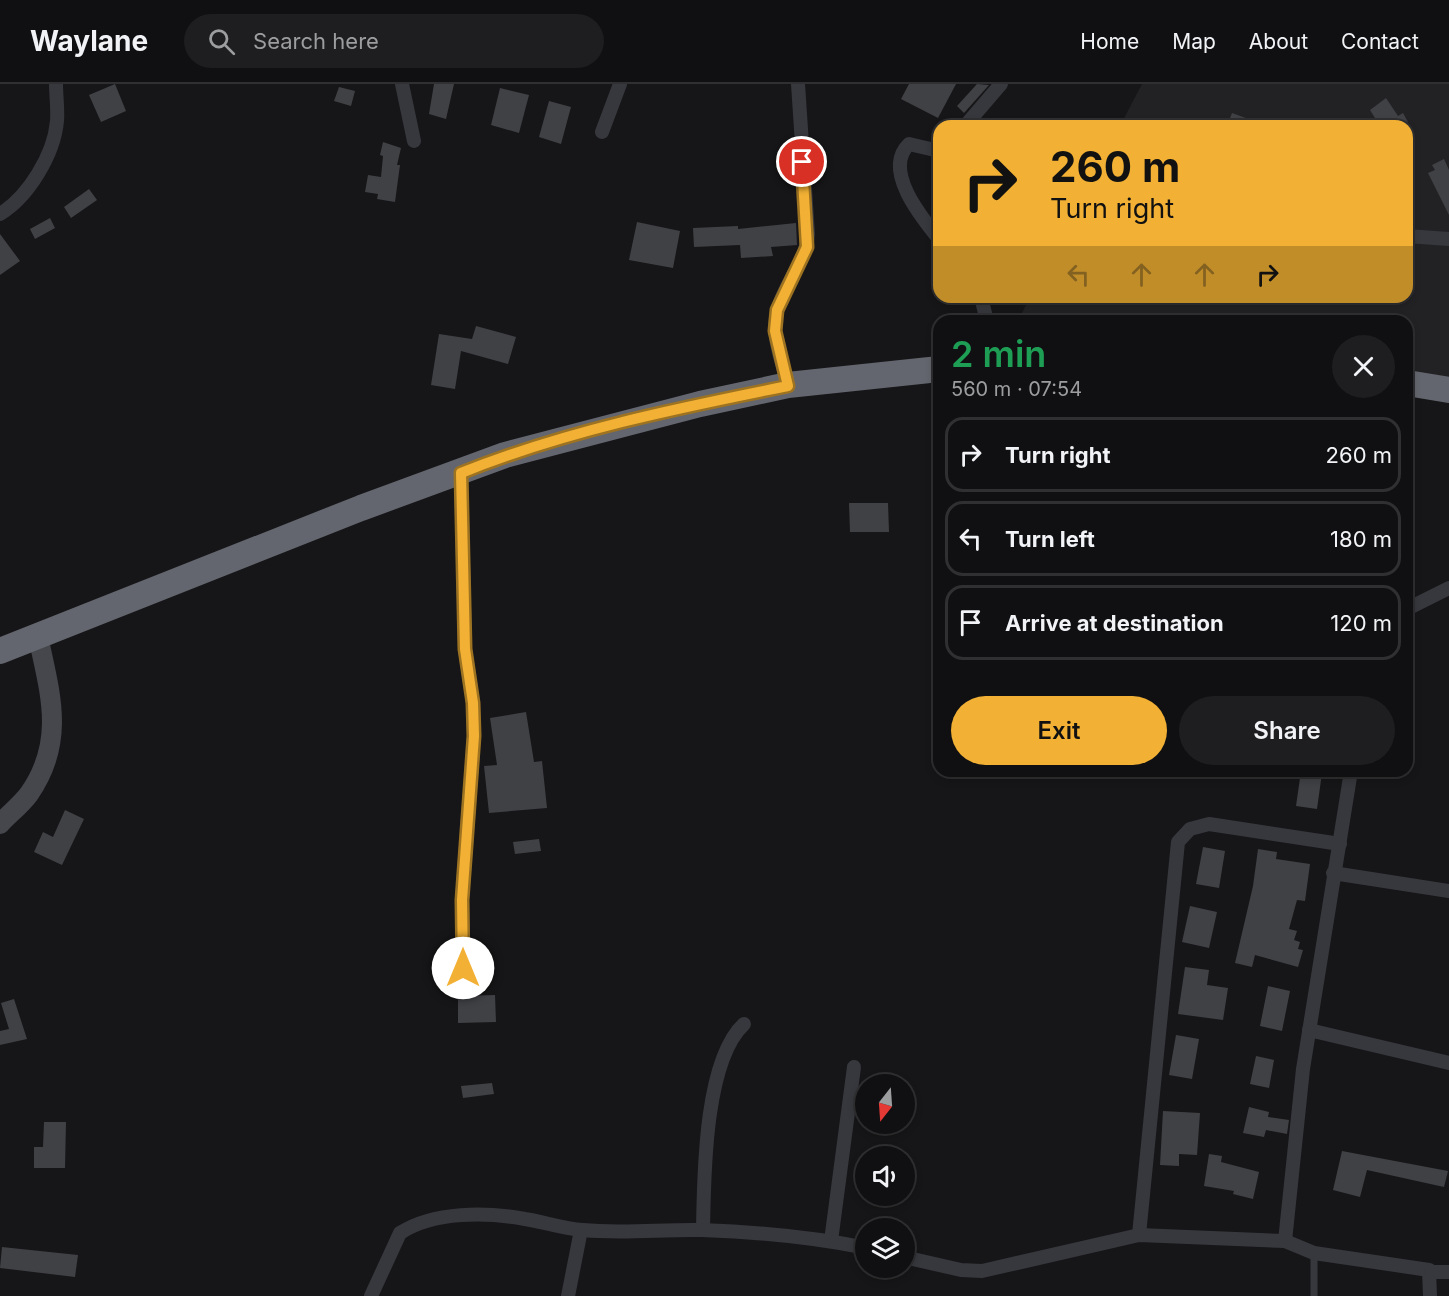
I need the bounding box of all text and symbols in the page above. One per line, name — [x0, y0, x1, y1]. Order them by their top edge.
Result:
search box — [184, 14, 604, 68]
text: Waylane — [30, 24, 148, 58]
icon: search — [205, 25, 238, 58]
text: Search here — [253, 28, 379, 54]
text: Home — [1080, 29, 1139, 54]
text: Map — [1172, 29, 1216, 54]
text: About — [1249, 29, 1308, 54]
text: Contact — [1341, 29, 1419, 54]
pin — [776, 136, 827, 187]
text: 260 m — [1050, 141, 1180, 192]
icon: right — [951, 144, 1029, 222]
icon: arrive — [785, 145, 818, 178]
text: Turn right — [1050, 192, 1174, 225]
icon: left — [1062, 258, 1095, 291]
icon: ahead — [1125, 258, 1158, 291]
icon: ahead — [1188, 258, 1221, 291]
icon: right — [1251, 258, 1284, 291]
text: 2 min — [951, 332, 1046, 376]
button: close — [1332, 335, 1395, 398]
text: 560 m · 07:54 — [951, 377, 1082, 401]
icon: right — [954, 438, 987, 471]
text: Turn right — [1005, 442, 1111, 468]
text: 260 m — [1326, 442, 1392, 468]
icon: left — [954, 522, 987, 555]
text: Turn left — [1005, 526, 1095, 552]
text: 180 m — [1330, 526, 1392, 552]
icon: arrive — [954, 606, 987, 639]
text: Arrive at destination — [1005, 610, 1224, 636]
text: 120 m — [1330, 610, 1392, 636]
button: Exit — [951, 696, 1167, 765]
button: Share — [1179, 696, 1395, 765]
position arrow — [431, 936, 495, 1000]
north arrow — [855, 1074, 915, 1134]
map controls — [855, 1074, 915, 1278]
button: sound — [855, 1146, 915, 1206]
button: layers — [855, 1218, 915, 1278]

